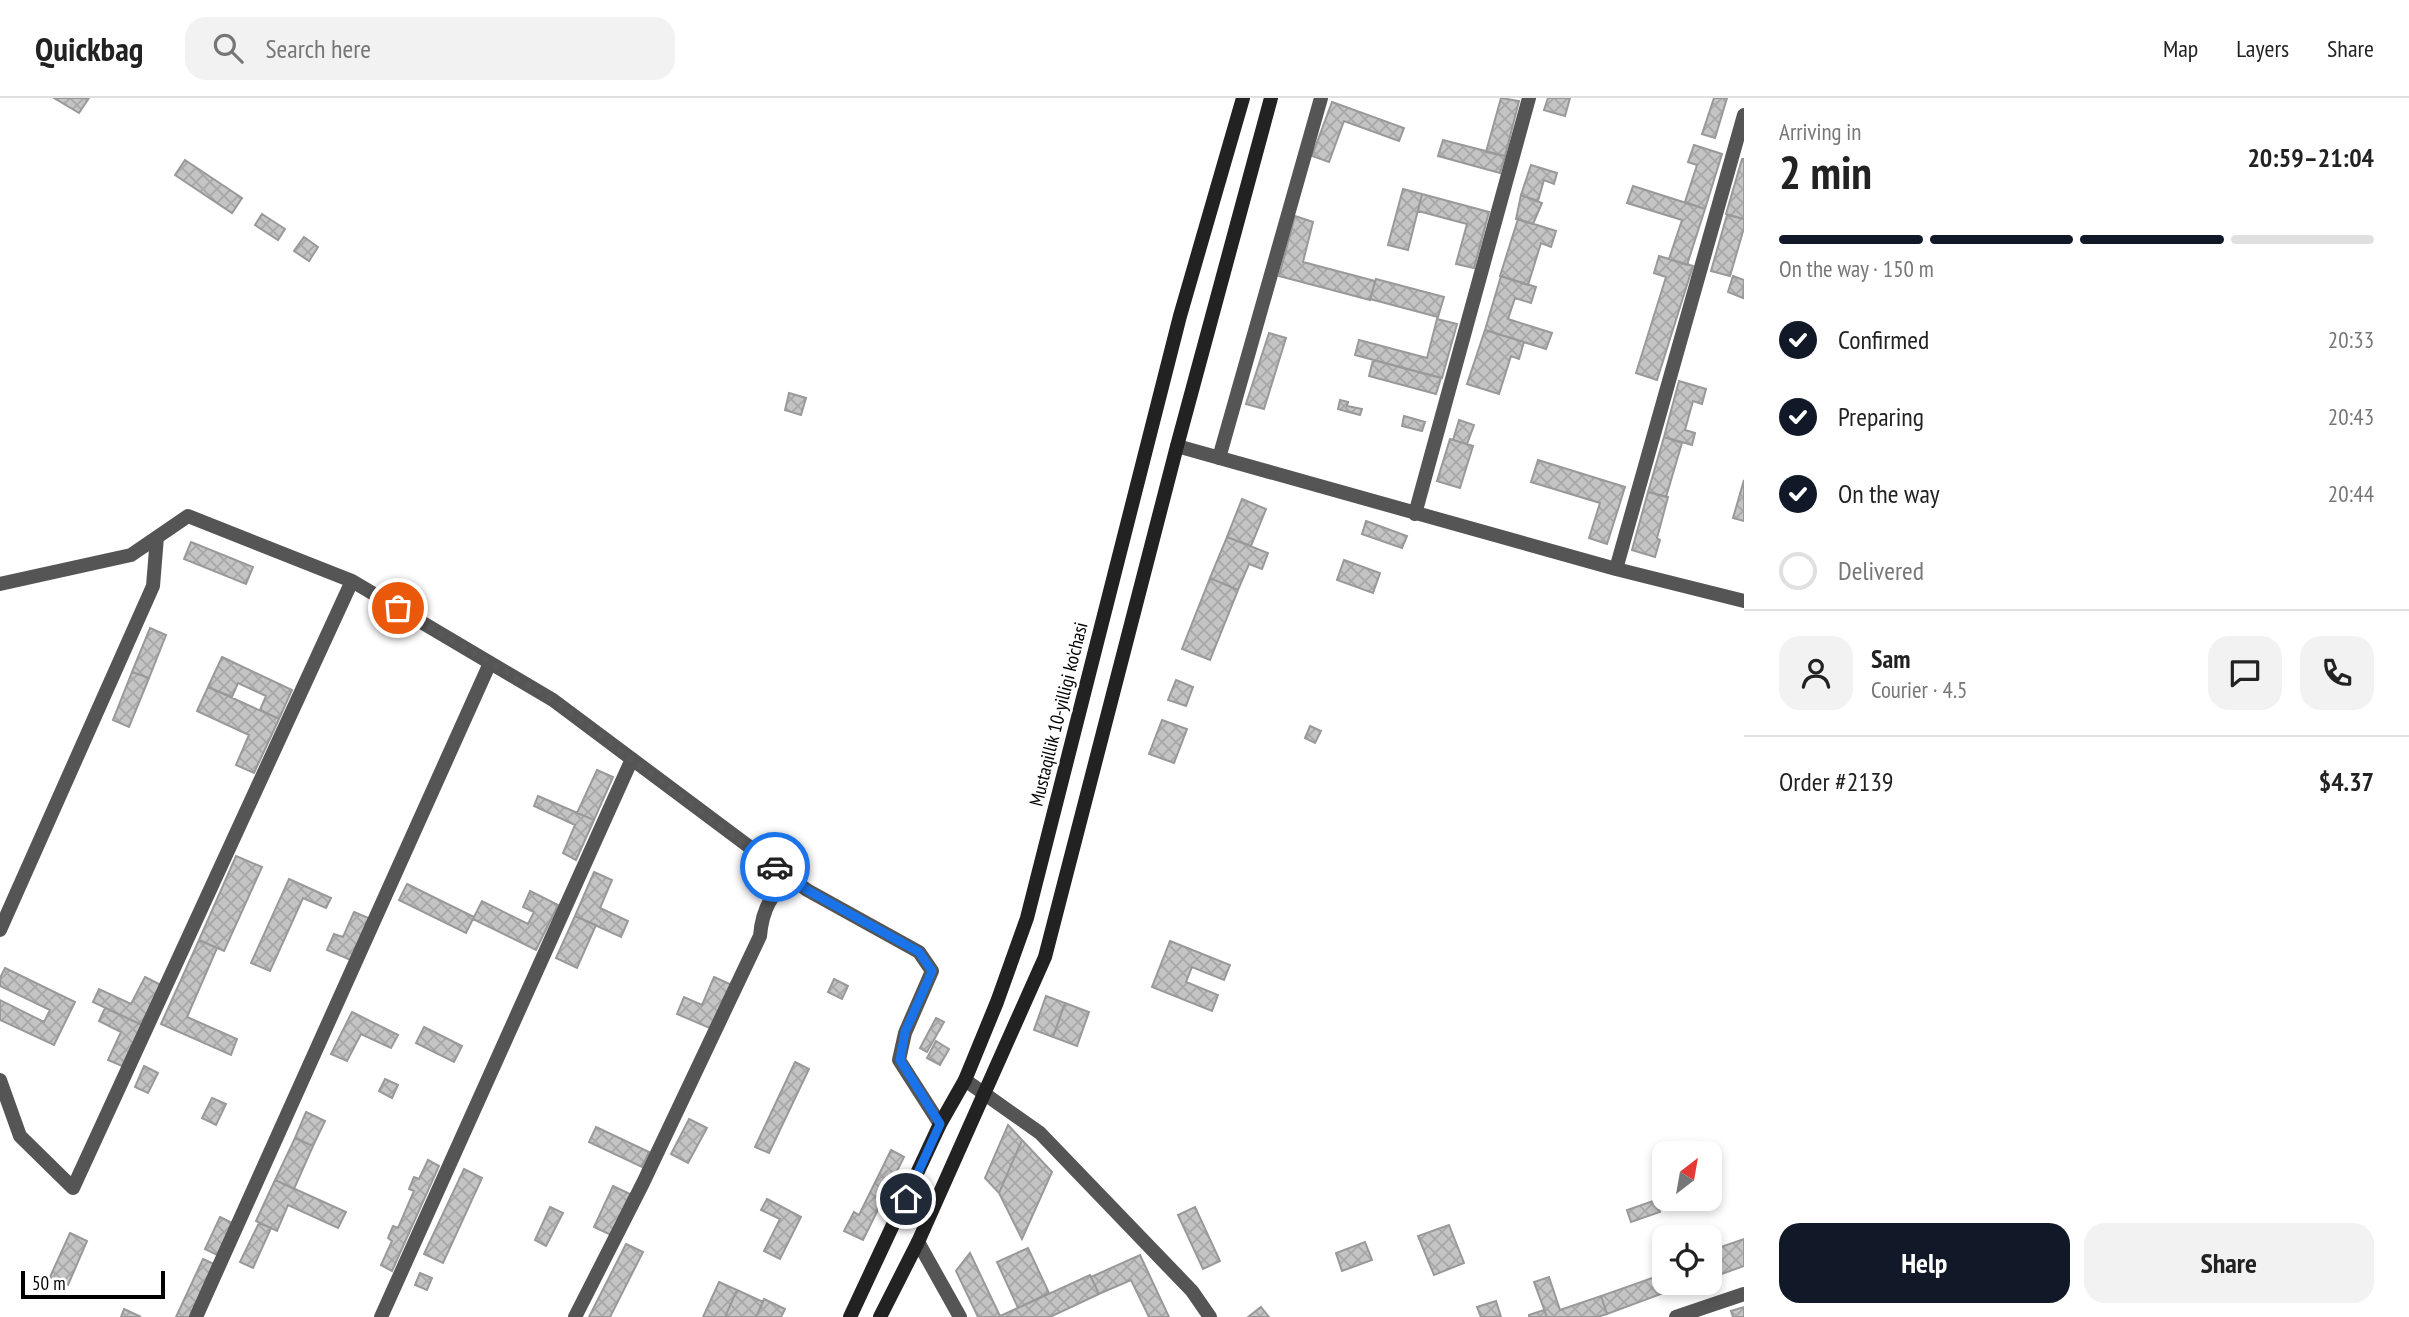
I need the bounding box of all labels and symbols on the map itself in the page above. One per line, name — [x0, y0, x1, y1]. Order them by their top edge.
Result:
pin — [368, 578, 428, 638]
street label: Mustaqillik 10-yilligi ko'chasi — [1024, 620, 1092, 808]
courier — [740, 832, 810, 902]
north arrow — [1652, 1141, 1722, 1211]
pin — [876, 1169, 936, 1229]
scale bar — [21, 1268, 164, 1300]

